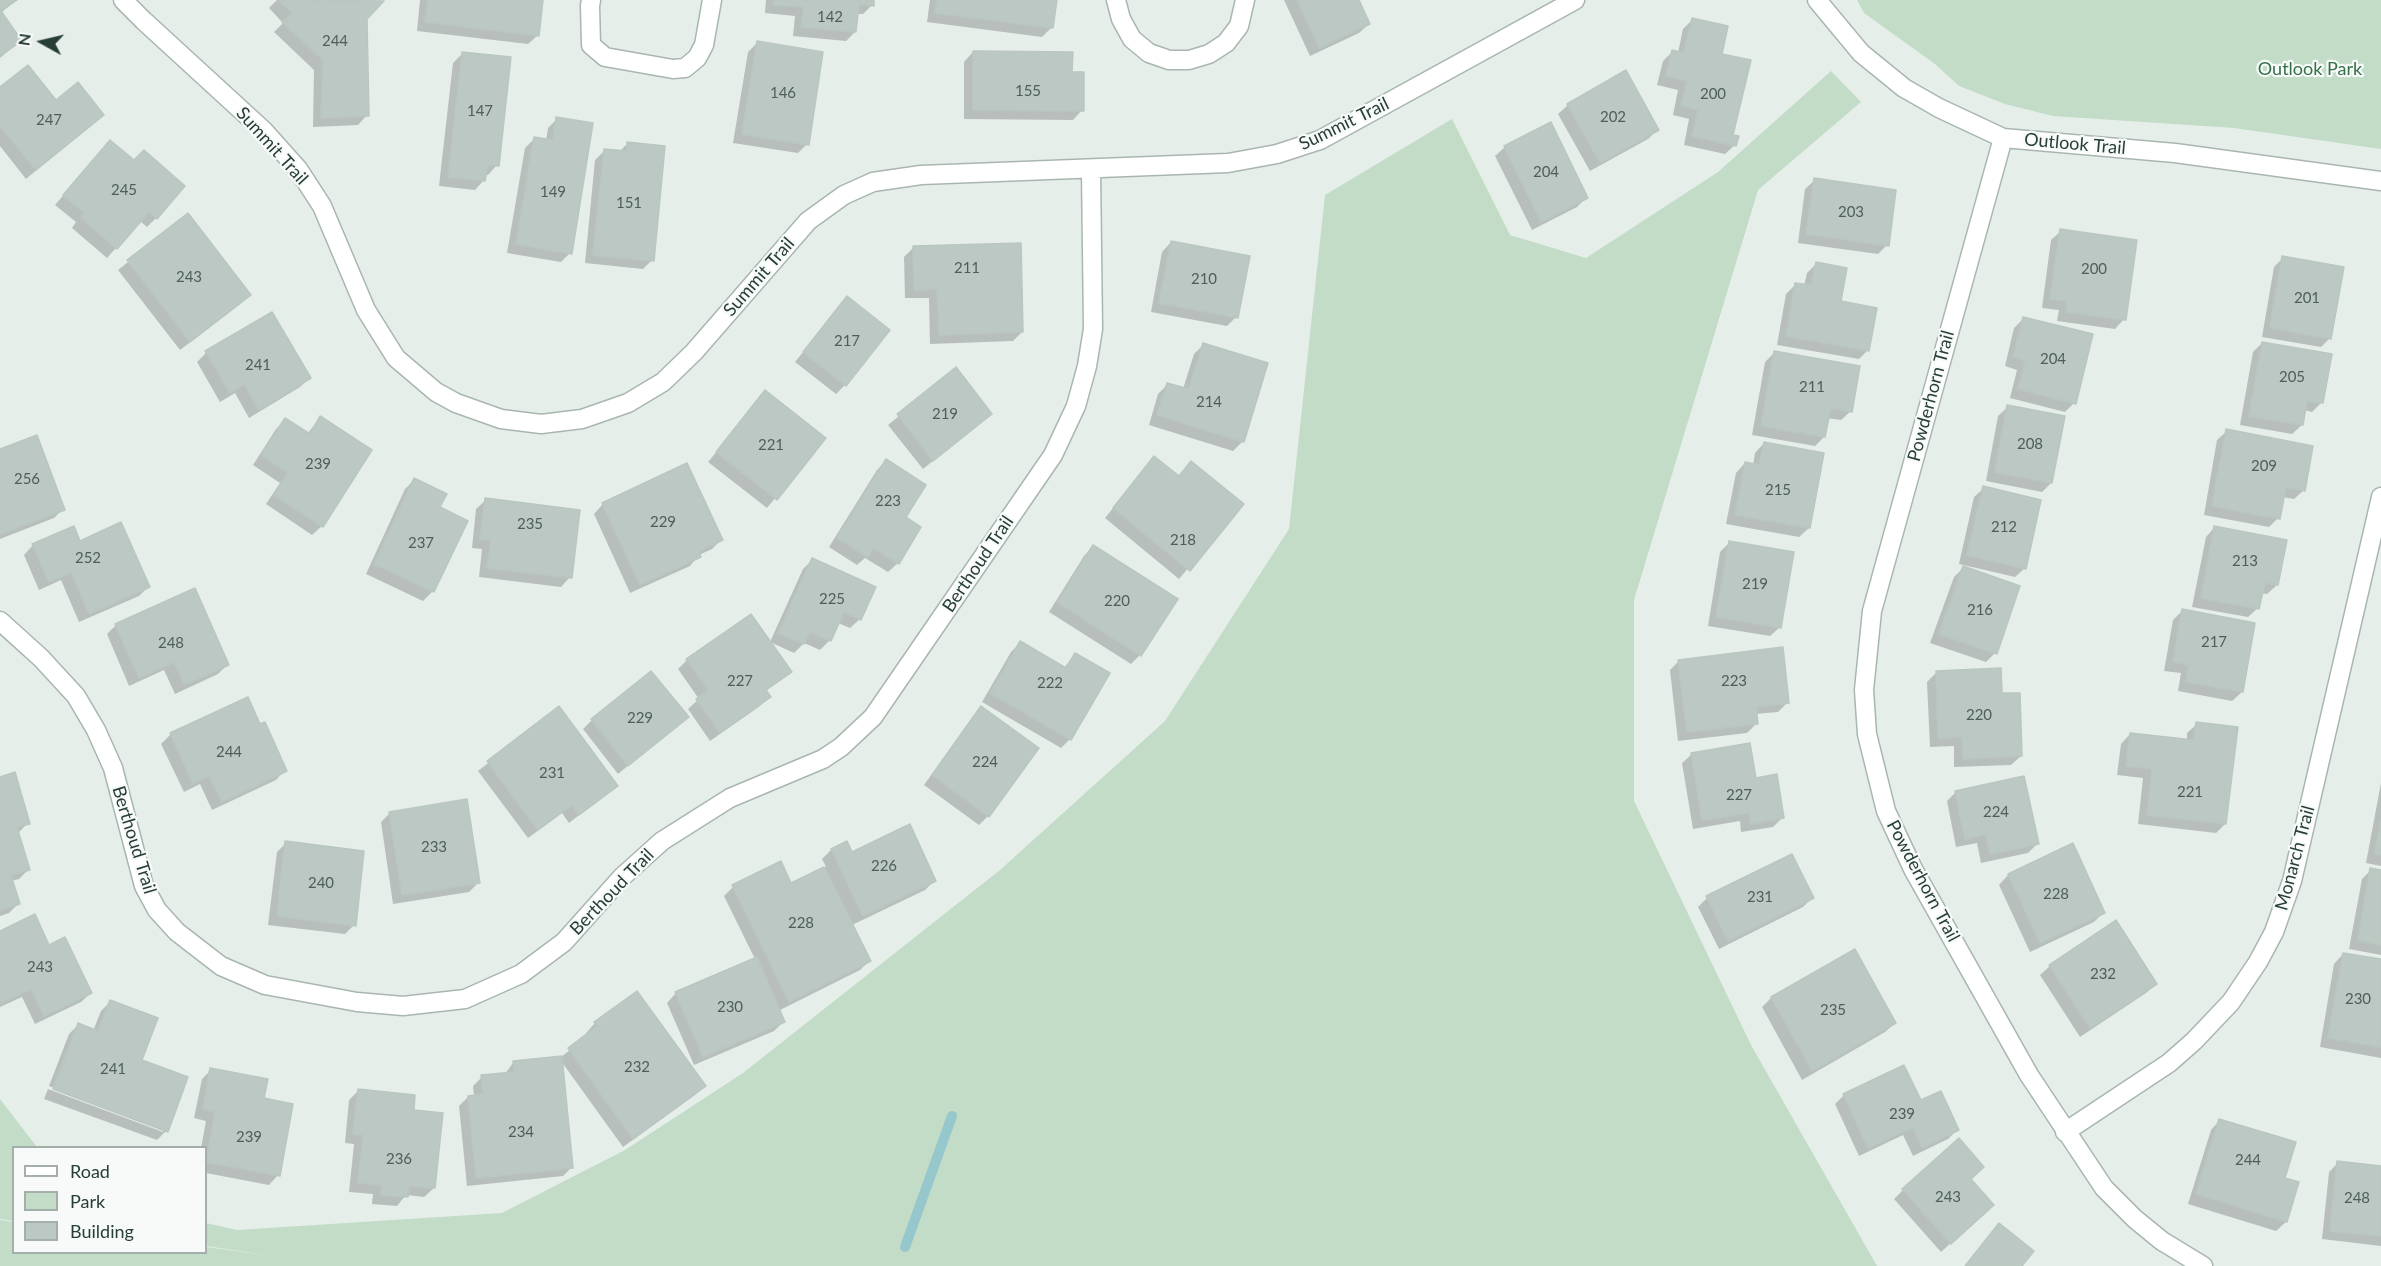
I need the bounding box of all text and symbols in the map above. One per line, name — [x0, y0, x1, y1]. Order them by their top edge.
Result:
house number: 142 — [817, 8, 843, 26]
north arrow — [12, 12, 72, 72]
text: N — [13, 32, 34, 47]
house number: 244 — [322, 32, 348, 50]
park label: Outlook Park — [2258, 58, 2362, 80]
house number: 155 — [1015, 82, 1041, 100]
house number: 146 — [770, 84, 796, 102]
house number: 200 — [1700, 85, 1726, 103]
street label: Summit Trail — [1296, 93, 1392, 155]
house number: 147 — [467, 102, 493, 120]
street label: Summit Trail — [231, 103, 313, 189]
house number: 202 — [1600, 108, 1626, 126]
house number: 247 — [36, 111, 62, 129]
street label: Outlook Trail — [2023, 129, 2127, 159]
house number: 204 — [1533, 163, 1559, 181]
house number: 245 — [111, 181, 137, 199]
house number: 149 — [540, 183, 566, 201]
house number: 151 — [616, 194, 642, 212]
house number: 203 — [1838, 203, 1864, 221]
street label: Summit Trail — [719, 233, 799, 321]
house number: 211 — [954, 259, 980, 277]
house number: 200 — [2081, 260, 2107, 278]
house number: 243 — [176, 268, 202, 286]
house number: 210 — [1191, 270, 1217, 288]
house number: 201 — [2294, 289, 2320, 307]
street label: Powderhorn Trail — [1903, 328, 1959, 464]
house number: 217 — [834, 332, 860, 350]
house number: 204 — [2040, 350, 2066, 368]
house number: 241 — [245, 356, 271, 374]
house number: 205 — [2279, 368, 2305, 386]
house number: 211 — [1799, 378, 1825, 396]
house number: 214 — [1196, 393, 1222, 411]
house number: 219 — [932, 405, 958, 423]
house number: 208 — [2017, 435, 2043, 453]
house number: 221 — [758, 436, 784, 454]
house number: 239 — [305, 455, 331, 473]
house number: 209 — [2251, 457, 2277, 475]
house number: 256 — [14, 470, 40, 488]
house number: 215 — [1765, 481, 1791, 499]
house number: 223 — [875, 492, 901, 510]
street label: Berthoud Trail — [938, 512, 1018, 616]
house number: 229 — [650, 513, 676, 531]
house number: 235 — [517, 515, 543, 533]
house number: 212 — [1991, 518, 2017, 536]
house number: 218 — [1170, 531, 1196, 549]
house number: 237 — [408, 534, 434, 552]
house number: 252 — [75, 549, 101, 567]
house number: 213 — [2232, 552, 2258, 570]
house number: 219 — [1742, 575, 1768, 593]
house number: 225 — [819, 590, 845, 608]
house number: 220 — [1104, 592, 1130, 610]
house number: 216 — [1967, 601, 1993, 619]
house number: 217 — [2201, 633, 2227, 651]
house number: 248 — [158, 634, 184, 652]
house number: 227 — [727, 672, 753, 690]
house number: 223 — [1721, 672, 1747, 690]
house number: 222 — [1037, 674, 1063, 692]
house number: 220 — [1966, 706, 1992, 724]
house number: 229 — [627, 709, 653, 727]
house number: 244 — [216, 743, 242, 761]
house number: 224 — [972, 753, 998, 771]
house number: 231 — [539, 764, 565, 782]
house number: 221 — [2177, 783, 2203, 801]
street label: Berthoud Trail — [107, 784, 161, 896]
house number: 227 — [1726, 786, 1752, 804]
house number: 224 — [1983, 803, 2009, 821]
street label: Monarch Trail — [2271, 803, 2319, 913]
street label: Powderhorn Trail — [1882, 817, 1964, 945]
house number: 233 — [421, 838, 447, 856]
street label: Berthoud Trail — [565, 844, 659, 940]
house number: 226 — [871, 857, 897, 875]
house number: 240 — [308, 874, 334, 892]
house number: 228 — [2043, 885, 2069, 903]
house number: 231 — [1747, 888, 1773, 906]
house number: 228 — [788, 914, 814, 932]
house number: 243 — [27, 958, 53, 976]
house number: 232 — [2090, 965, 2116, 983]
house number: 230 — [2345, 990, 2371, 1008]
house number: 230 — [717, 998, 743, 1016]
house number: 235 — [1820, 1001, 1846, 1019]
house number: 232 — [624, 1058, 650, 1076]
house number: 241 — [100, 1060, 126, 1078]
house number: 239 — [1889, 1105, 1915, 1123]
house number: 234 — [508, 1123, 534, 1141]
house number: 239 — [236, 1128, 262, 1146]
legend — [12, 1146, 207, 1254]
house number: 236 — [386, 1150, 412, 1168]
house number: 244 — [2235, 1151, 2261, 1169]
text: Road — [70, 1160, 110, 1182]
house number: 243 — [1935, 1188, 1961, 1206]
house number: 248 — [2344, 1189, 2370, 1207]
text: Park — [70, 1190, 105, 1212]
text: Building — [70, 1220, 134, 1242]

